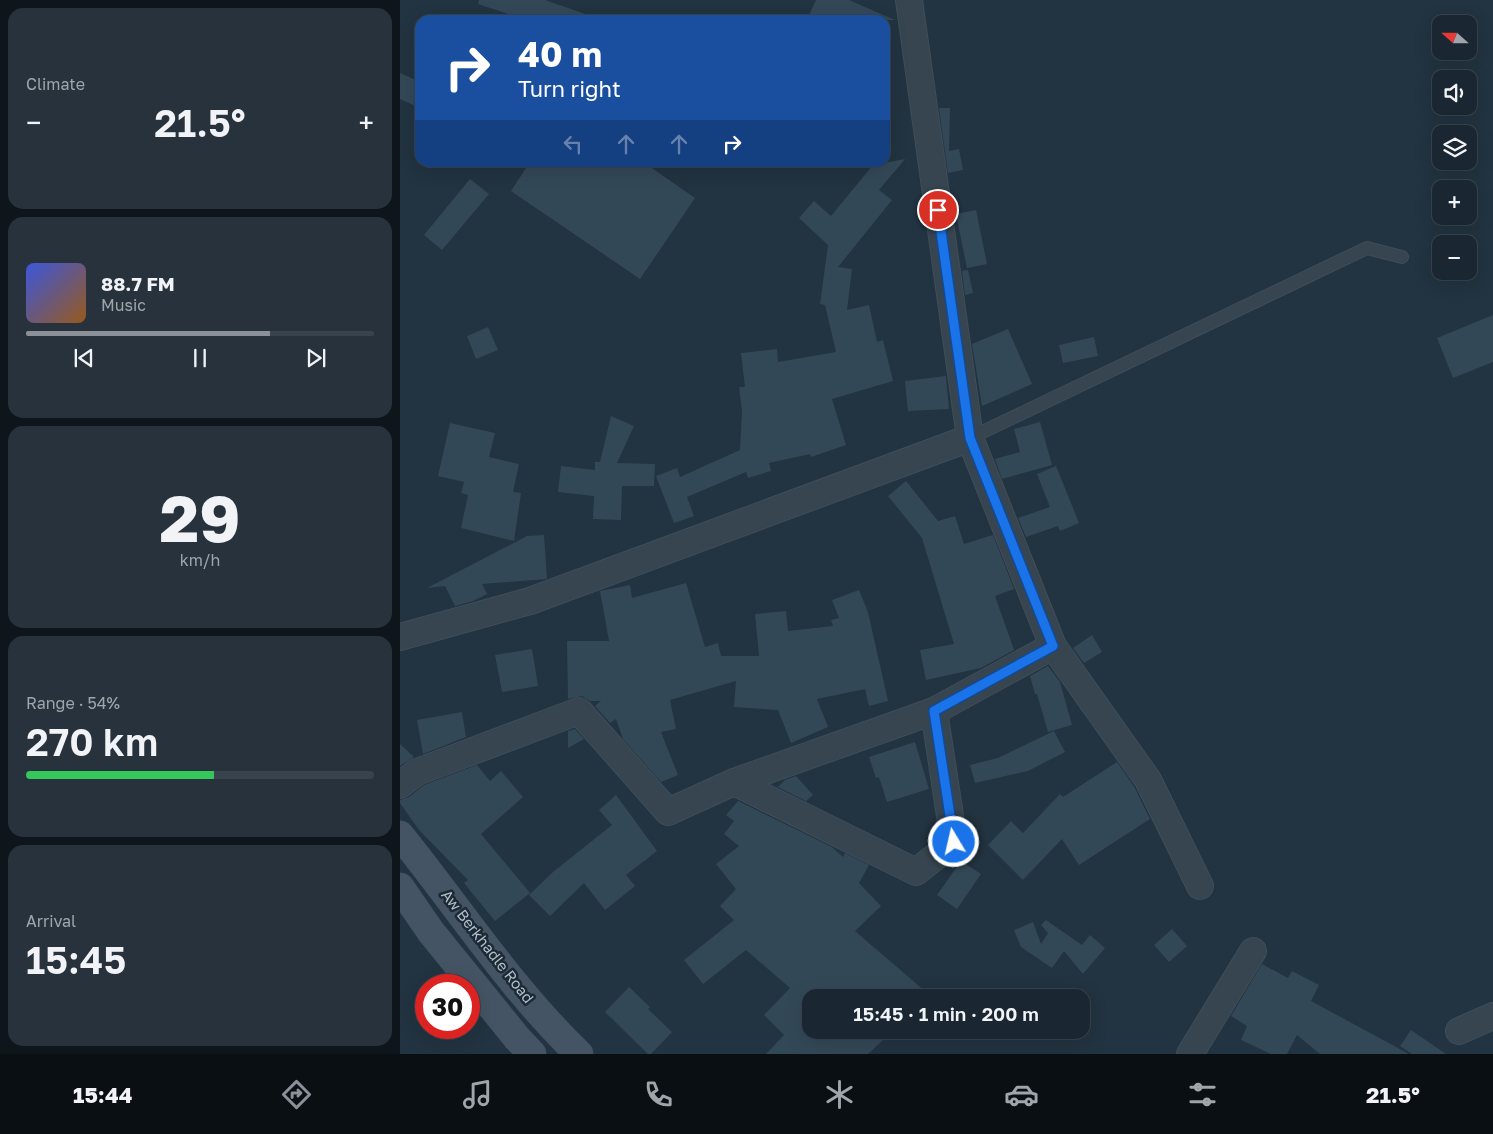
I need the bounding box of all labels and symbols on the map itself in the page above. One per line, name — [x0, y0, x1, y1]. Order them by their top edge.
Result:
north arrow — [1432, 15, 1478, 60]
pin — [917, 189, 959, 231]
position arrow — [927, 815, 979, 867]
street label: Aw Berkhadle Road — [438, 886, 538, 1006]
speed limit sign: 30 — [415, 974, 480, 1039]

